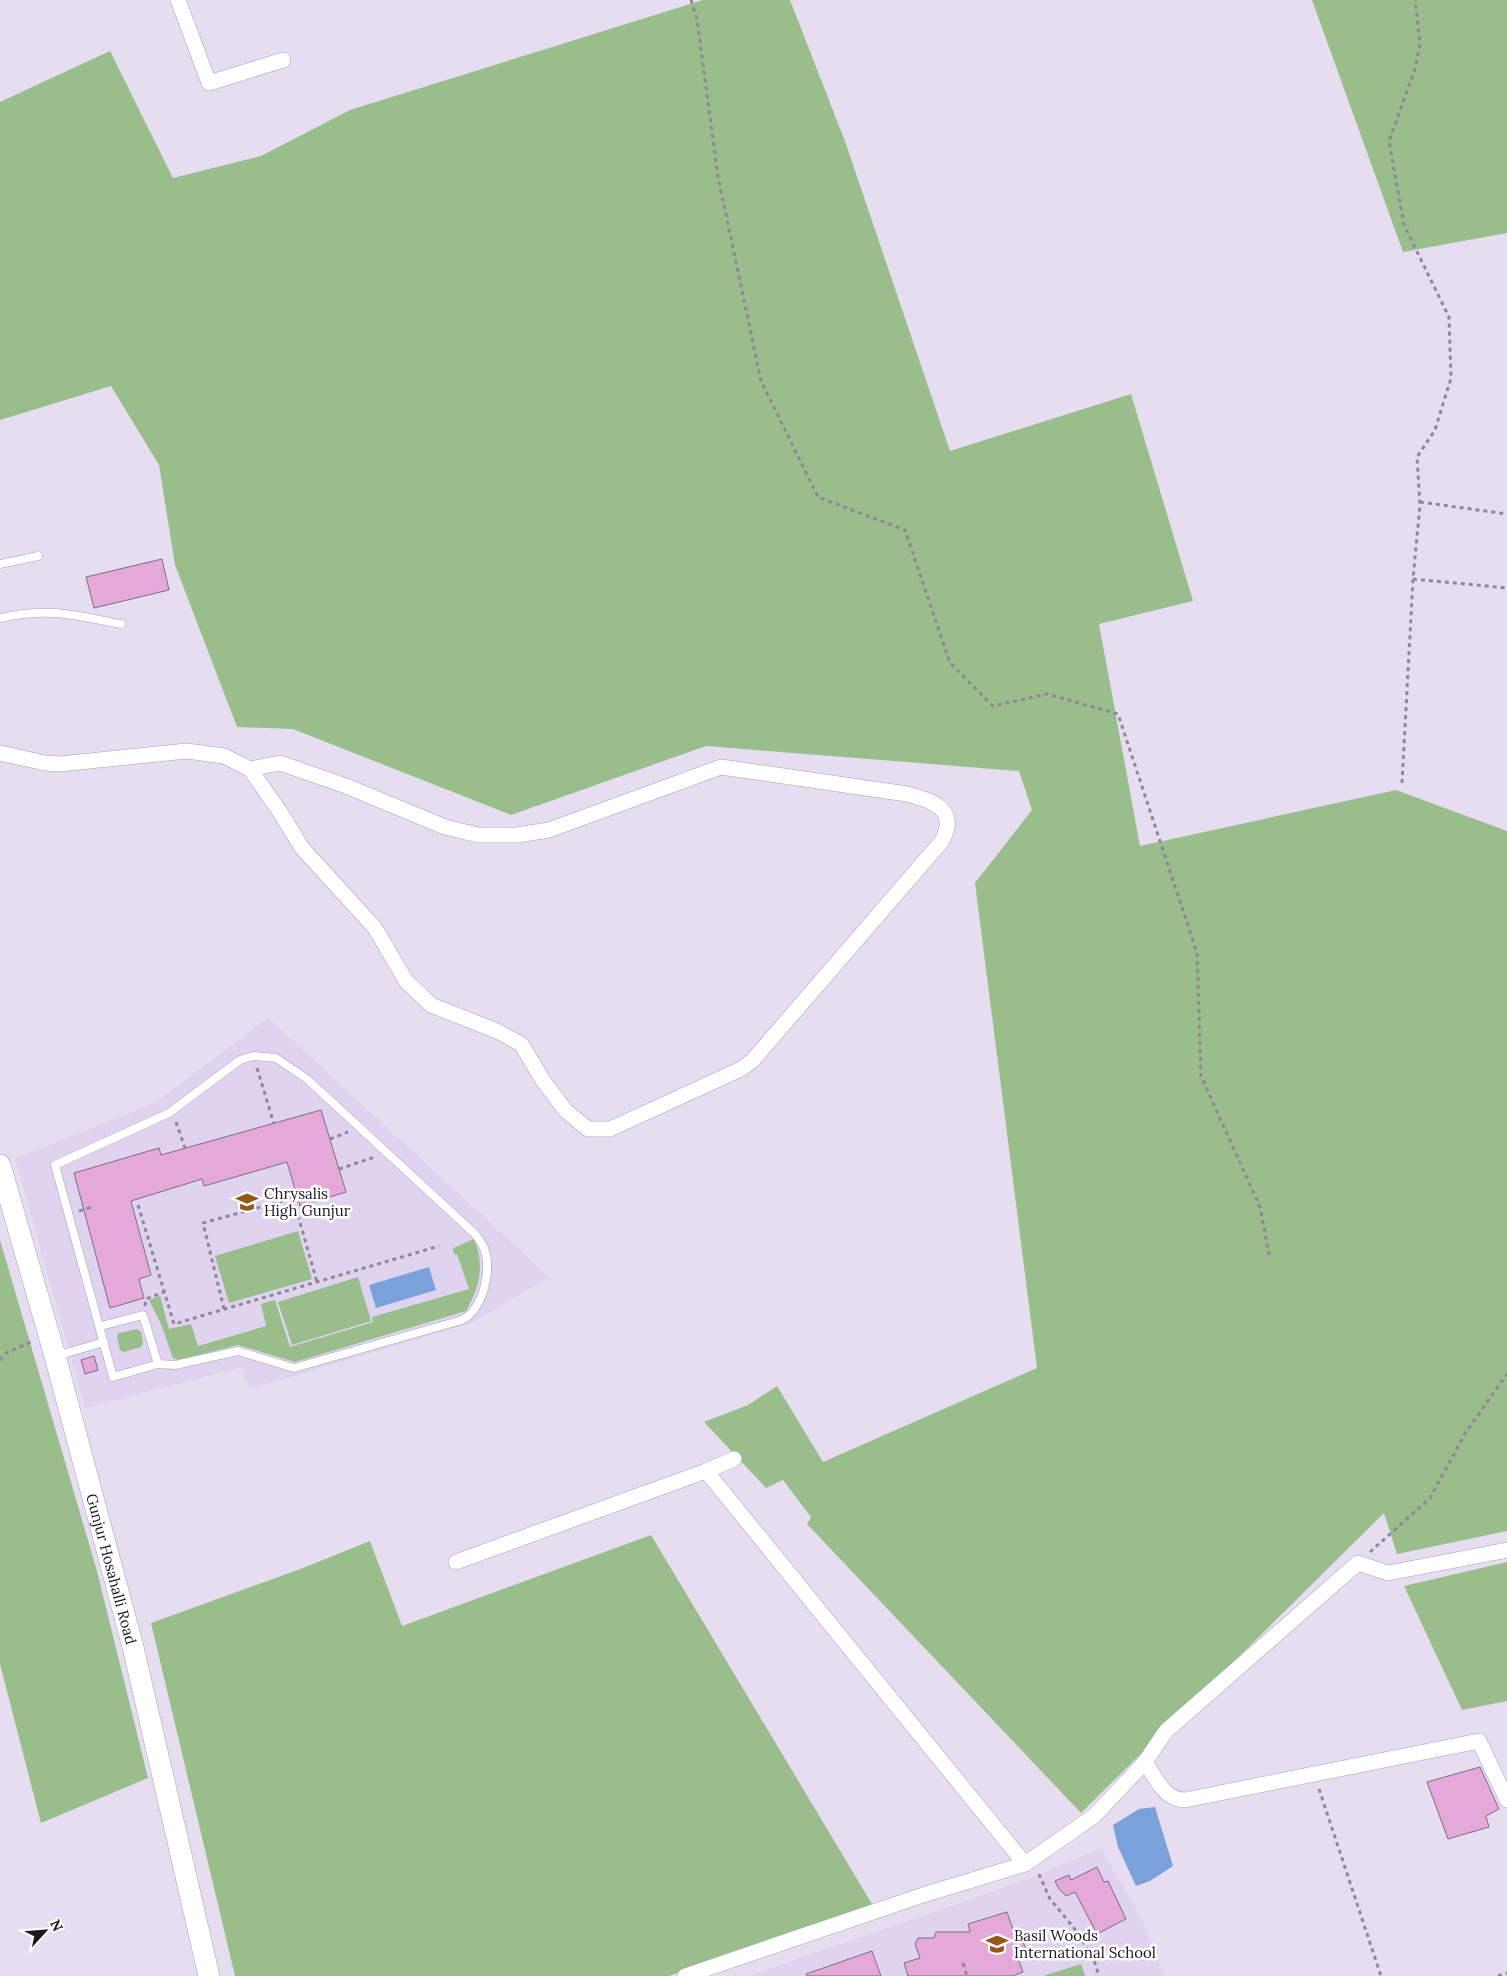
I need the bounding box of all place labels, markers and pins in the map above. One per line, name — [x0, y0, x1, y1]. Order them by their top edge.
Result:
place label: Chrysalis High Gunjur — [264, 1184, 351, 1220]
school or university icon: Chrysalis High Gunjur — [234, 1189, 260, 1215]
place label: Basil Woods International School — [1014, 1926, 1156, 1962]
school or university icon: Basil Woods International School — [984, 1931, 1010, 1957]

